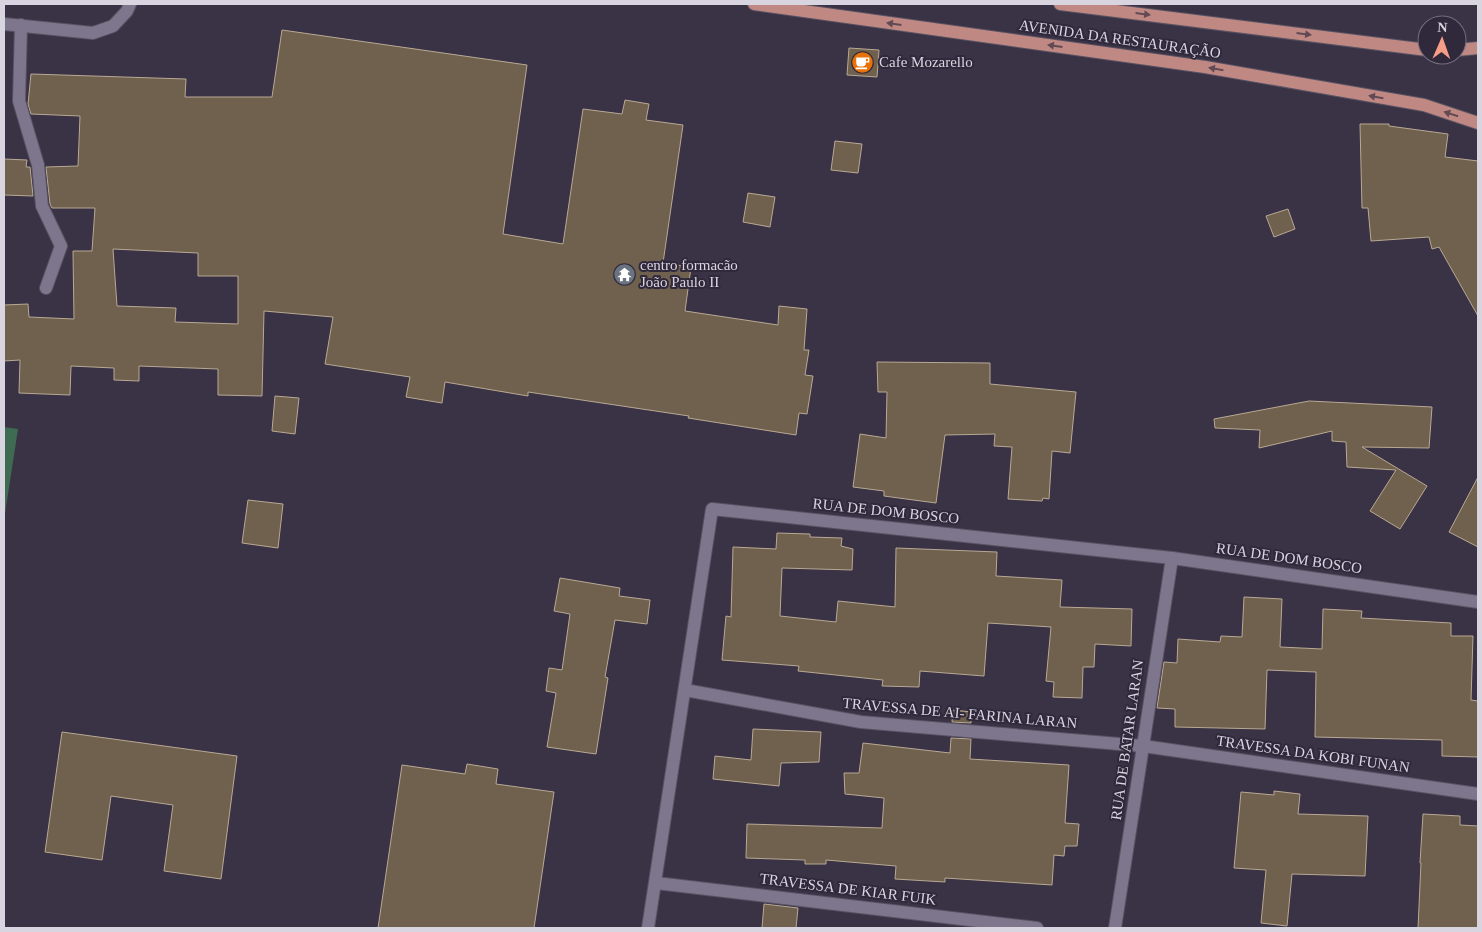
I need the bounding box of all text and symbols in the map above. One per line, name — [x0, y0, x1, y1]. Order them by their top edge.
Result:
one-way arrow — [1135, 10, 1151, 18]
north arrow — [1417, 15, 1467, 65]
street label: AVENIDA DA RESTAURAÇÃO — [1018, 17, 1222, 61]
one-way arrow — [886, 20, 902, 28]
text: N — [1437, 20, 1448, 35]
one-way arrow — [1297, 31, 1313, 39]
one-way arrow — [1047, 42, 1063, 50]
cafe icon: Cafe Mozarello — [851, 50, 875, 74]
place label: Cafe Mozarello — [879, 54, 973, 70]
one-way arrow — [1208, 64, 1224, 72]
one-way arrow — [1368, 92, 1384, 100]
one-way arrow — [1444, 110, 1459, 117]
place label: centro formacão João Paulo II — [640, 257, 738, 290]
temple icon: centro formacão João Paulo II — [612, 262, 636, 286]
street label: RUA DE DOM BOSCO — [812, 495, 960, 527]
street label: RUA DE DOM BOSCO — [1215, 540, 1363, 576]
street label: RUA DE BATAR LARAN — [1108, 659, 1146, 821]
street label: TRAVESSA DE AI- FARINA LARAN — [842, 695, 1078, 731]
street label: TRAVESSA DA KOBI FUNAN — [1215, 732, 1411, 776]
street label: TRAVESSA DE KIAR FUIK — [759, 870, 937, 908]

